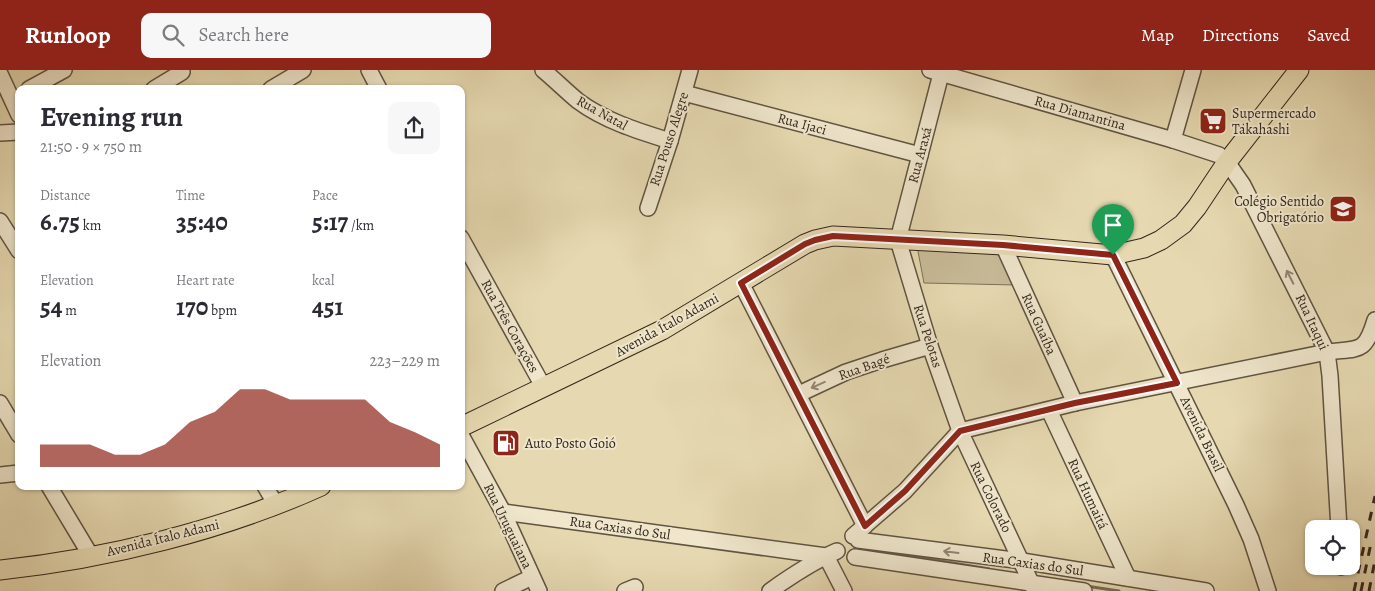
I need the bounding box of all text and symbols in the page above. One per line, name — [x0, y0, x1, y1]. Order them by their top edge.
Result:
search box — [141, 13, 491, 58]
text: Runloop — [25, 19, 111, 51]
icon: search — [159, 21, 187, 49]
text: Search here — [199, 22, 289, 48]
text: Map — [1141, 23, 1174, 47]
text: Directions — [1202, 23, 1279, 47]
text: Saved — [1307, 23, 1350, 47]
street label: Rua Pouso Alegre — [645, 89, 693, 189]
street label: Rua Natal — [573, 91, 632, 135]
street label: Rua Diamantina — [1032, 91, 1128, 135]
text: Evening run — [40, 98, 183, 136]
button: share — [388, 102, 440, 154]
place label: Supermercado Takahashi — [1232, 104, 1316, 139]
supermarket icon: Supermercado Takahashi — [1198, 106, 1228, 136]
street label: Rua Ijaci — [775, 108, 829, 140]
street label: Rua Araxá — [903, 124, 937, 185]
text: 21:50 · 9 × 750 m — [40, 136, 142, 158]
text: Distance — [40, 186, 90, 205]
text: Time — [176, 186, 205, 205]
text: Pace — [312, 186, 338, 205]
place label: Colégio Sentido Obrigatório — [1234, 192, 1324, 227]
school or university icon: Colégio Sentido Obrigatório — [1328, 194, 1358, 224]
pin — [1092, 204, 1134, 255]
text: 6.75 — [40, 205, 80, 239]
text: 35:40 — [176, 205, 228, 239]
text: 5:17 — [312, 205, 348, 239]
icon: arrive — [1099, 211, 1127, 239]
text: km — [80, 216, 101, 235]
text: /km — [348, 216, 374, 235]
one-way arrow — [1285, 269, 1295, 284]
text: Elevation — [40, 271, 94, 290]
text: Heart rate — [176, 271, 234, 290]
text: kcal — [312, 271, 334, 290]
street label: Rua Três Corações — [476, 276, 544, 376]
street label: Avenida Ítalo Adami — [611, 289, 722, 362]
text: 54 — [40, 290, 62, 324]
text: 170 — [176, 290, 208, 324]
text: 451 — [312, 290, 343, 324]
street label: Rua Guaíba — [1017, 290, 1061, 358]
street label: Rua Itaqui — [1291, 291, 1333, 353]
text: m — [62, 301, 77, 320]
text: bpm — [208, 301, 237, 320]
street label: Rua Pelotas — [909, 302, 947, 370]
street label: Rua Bagé — [836, 349, 892, 385]
text: Elevation — [40, 350, 101, 372]
text: 223–229 m — [369, 350, 440, 372]
one-way arrow — [811, 380, 826, 390]
street label: Avenida Brasil — [1175, 392, 1229, 475]
fuel station icon: Auto Posto Goió — [491, 428, 521, 458]
place label: Auto Posto Goió — [524, 434, 616, 453]
street label: Rua Humaitá — [1063, 455, 1113, 533]
street label: Rua Colorado — [966, 458, 1016, 536]
street label: Rua Uruguaiana — [479, 480, 537, 572]
street label: Rua Caxias do Sul — [568, 512, 672, 545]
street label: Avenida Ítalo Adami — [104, 515, 221, 561]
map controls — [1305, 520, 1360, 575]
button: locate — [1305, 520, 1360, 575]
one-way arrow — [943, 547, 959, 557]
street label: Rua Caxias do Sul — [981, 548, 1085, 581]

